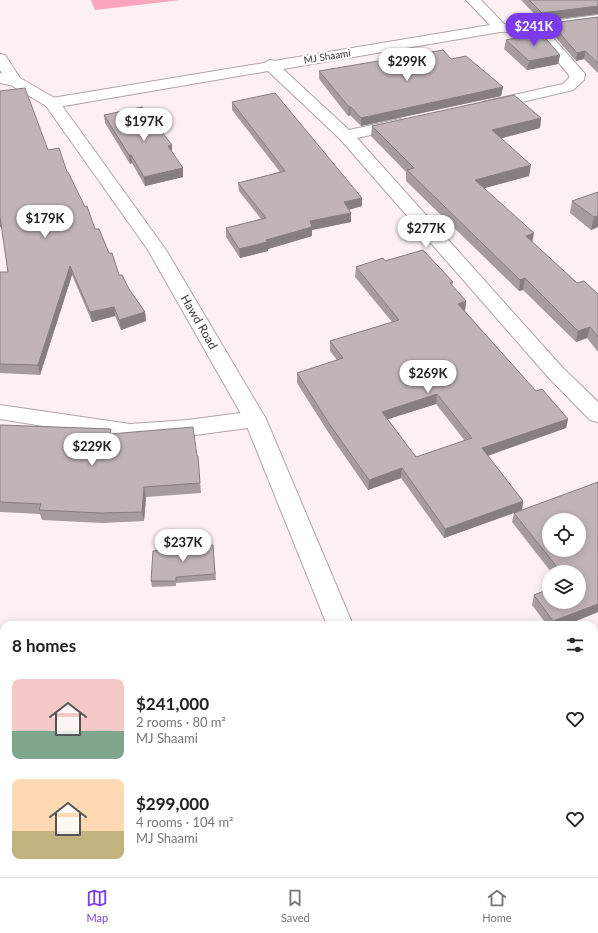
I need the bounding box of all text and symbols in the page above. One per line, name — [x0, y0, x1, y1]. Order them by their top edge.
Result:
pin: $241K — [506, 13, 562, 47]
text: $241K — [514, 18, 554, 34]
street label: MJ Shaami — [303, 46, 351, 66]
pin: $299K — [379, 48, 435, 82]
text: $299K — [387, 53, 427, 69]
pin: $197K — [116, 108, 172, 142]
text: $197K — [124, 113, 164, 129]
pin: $179K — [17, 205, 73, 239]
text: $179K — [25, 210, 65, 226]
pin: $277K — [398, 215, 454, 249]
text: $277K — [406, 220, 446, 236]
street label: Hawd Road — [178, 292, 221, 352]
pin: $269K — [400, 360, 456, 394]
text: $269K — [408, 365, 448, 381]
pin: $229K — [64, 433, 120, 467]
text: $229K — [72, 438, 112, 454]
map controls — [542, 513, 586, 609]
button: locate — [542, 513, 586, 557]
pin: $237K — [155, 529, 211, 563]
text: $237K — [163, 534, 203, 550]
button: layers — [542, 565, 586, 609]
icon: filters — [564, 634, 586, 656]
text: 8 homes — [12, 635, 76, 656]
text: $241,000 — [136, 693, 209, 714]
icon: home — [44, 695, 92, 743]
icon: heart — [564, 708, 586, 730]
text: 2 rooms · 80 m² — [136, 714, 226, 730]
text: MJ Shaami — [136, 730, 198, 746]
text: $299,000 — [136, 793, 209, 814]
icon: home — [44, 795, 92, 843]
icon: heart — [564, 808, 586, 830]
text: 4 rooms · 104 m² — [136, 814, 233, 830]
text: MJ Shaami — [136, 830, 198, 846]
tab: Map — [86, 887, 108, 924]
tab: Saved — [281, 887, 310, 924]
tab: Home — [482, 887, 512, 924]

